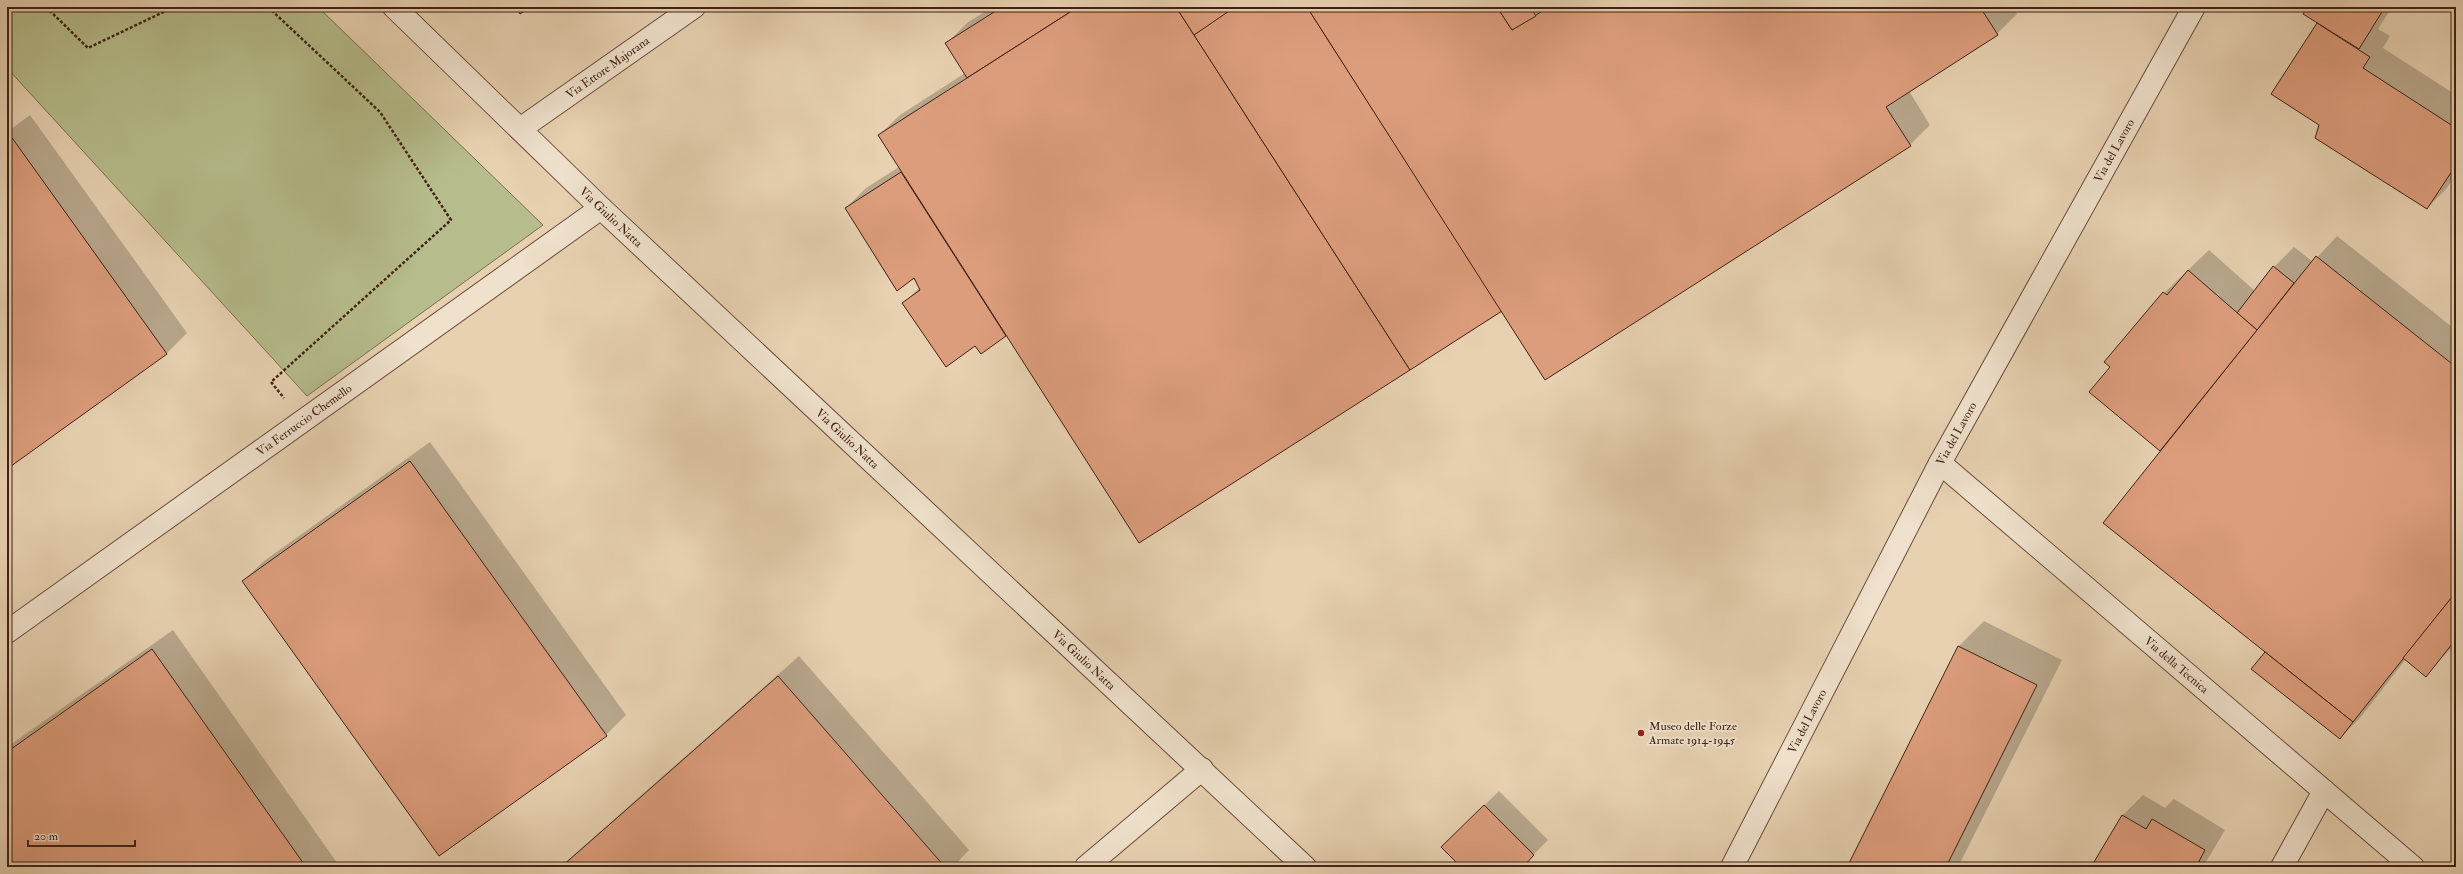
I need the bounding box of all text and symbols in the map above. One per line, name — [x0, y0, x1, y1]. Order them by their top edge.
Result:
street label: Via Ettore Majorana — [563, 33, 654, 103]
street label: Via del Lavoro — [2091, 116, 2138, 185]
street label: Via Giulio Natta — [576, 184, 646, 252]
street label: Via Ferruccio Chemello — [254, 381, 355, 460]
street label: Via del Lavoro — [1933, 399, 1981, 468]
street label: Via Giulio Natta — [812, 406, 883, 473]
street label: Via Giulio Natta — [1049, 627, 1119, 694]
street label: Via della Tecnica — [2141, 634, 2212, 698]
street label: Via del Lavoro — [1785, 687, 1830, 756]
place label: Museo delle Forze Armate 1914-1945 — [1648, 719, 1737, 748]
marker: Museo delle Forze Armate 1914-1945 — [1636, 728, 1646, 738]
scale bar — [28, 822, 135, 848]
text: 20 m — [34, 829, 59, 844]

